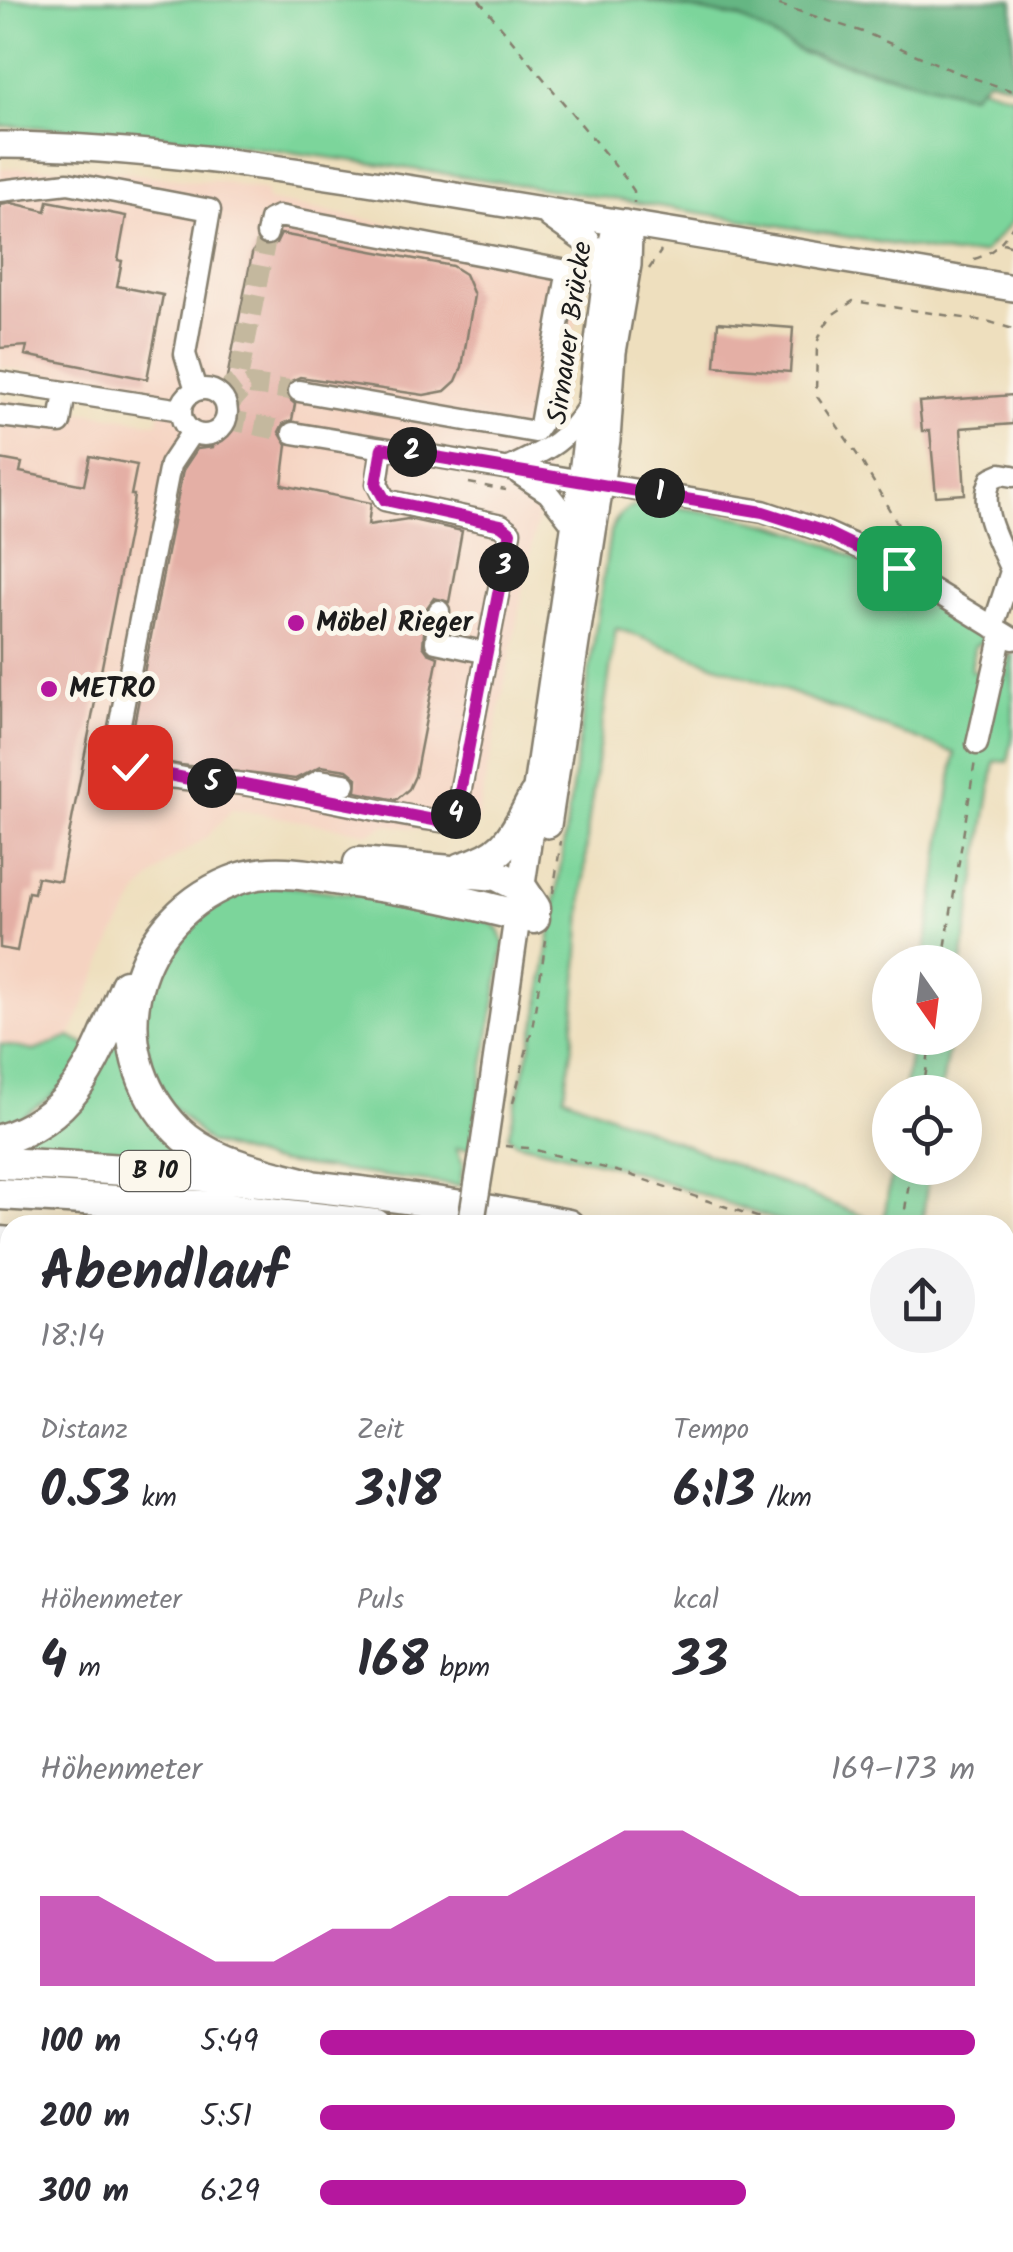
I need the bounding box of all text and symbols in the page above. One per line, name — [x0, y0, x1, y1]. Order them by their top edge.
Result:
street label: Sirnauer Brücke — [536, 238, 606, 427]
pin: 2 — [387, 427, 437, 477]
text: 2 — [404, 429, 420, 474]
pin: 1 — [635, 468, 685, 518]
text: 1 — [656, 470, 664, 515]
pin — [857, 526, 942, 611]
icon: arrive — [872, 541, 927, 596]
pin: 3 — [479, 542, 529, 592]
text: 3 — [496, 544, 512, 589]
place label: Möbel Rieger — [316, 601, 474, 646]
marker: Möbel Rieger — [285, 612, 307, 634]
place label: METRO — [69, 667, 155, 712]
marker: METRO — [38, 678, 60, 700]
pin — [88, 725, 173, 810]
icon: check — [103, 740, 158, 795]
pin: 5 — [187, 758, 237, 808]
text: 5 — [205, 760, 219, 805]
pin: 4 — [431, 789, 481, 839]
text: 4 — [448, 791, 464, 836]
north arrow — [872, 945, 982, 1055]
map controls — [872, 945, 982, 1185]
button: locate — [872, 1075, 982, 1185]
road number: B 10 — [120, 1151, 190, 1191]
text: Abendlauf — [40, 1231, 286, 1318]
button: share — [870, 1248, 975, 1353]
text: 18:14 — [40, 1312, 105, 1363]
text: Distanz — [40, 1408, 128, 1453]
text: Zeit — [357, 1408, 404, 1453]
text: Tempo — [673, 1408, 749, 1453]
text: 0.53 — [40, 1453, 130, 1533]
text: 3:18 — [357, 1453, 441, 1533]
text: 6:13 — [673, 1453, 755, 1533]
text: km — [130, 1476, 177, 1521]
text: /km — [755, 1476, 812, 1521]
text: Höhenmeter — [40, 1578, 182, 1623]
text: Puls — [357, 1578, 404, 1623]
text: kcal — [673, 1578, 719, 1623]
text: 4 — [40, 1623, 67, 1703]
text: 168 — [357, 1623, 428, 1703]
text: 33 — [673, 1623, 728, 1703]
text: m — [67, 1646, 101, 1691]
text: bpm — [428, 1646, 490, 1691]
text: Höhenmeter — [40, 1745, 202, 1796]
text: 169–173 m — [831, 1745, 975, 1796]
text: 100 m — [40, 2017, 121, 2068]
text: 5:49 — [200, 2017, 258, 2068]
text: 200 m — [40, 2092, 130, 2143]
text: 5:51 — [200, 2092, 252, 2143]
text: 300 m — [40, 2167, 129, 2218]
text: 6:29 — [200, 2167, 260, 2218]

